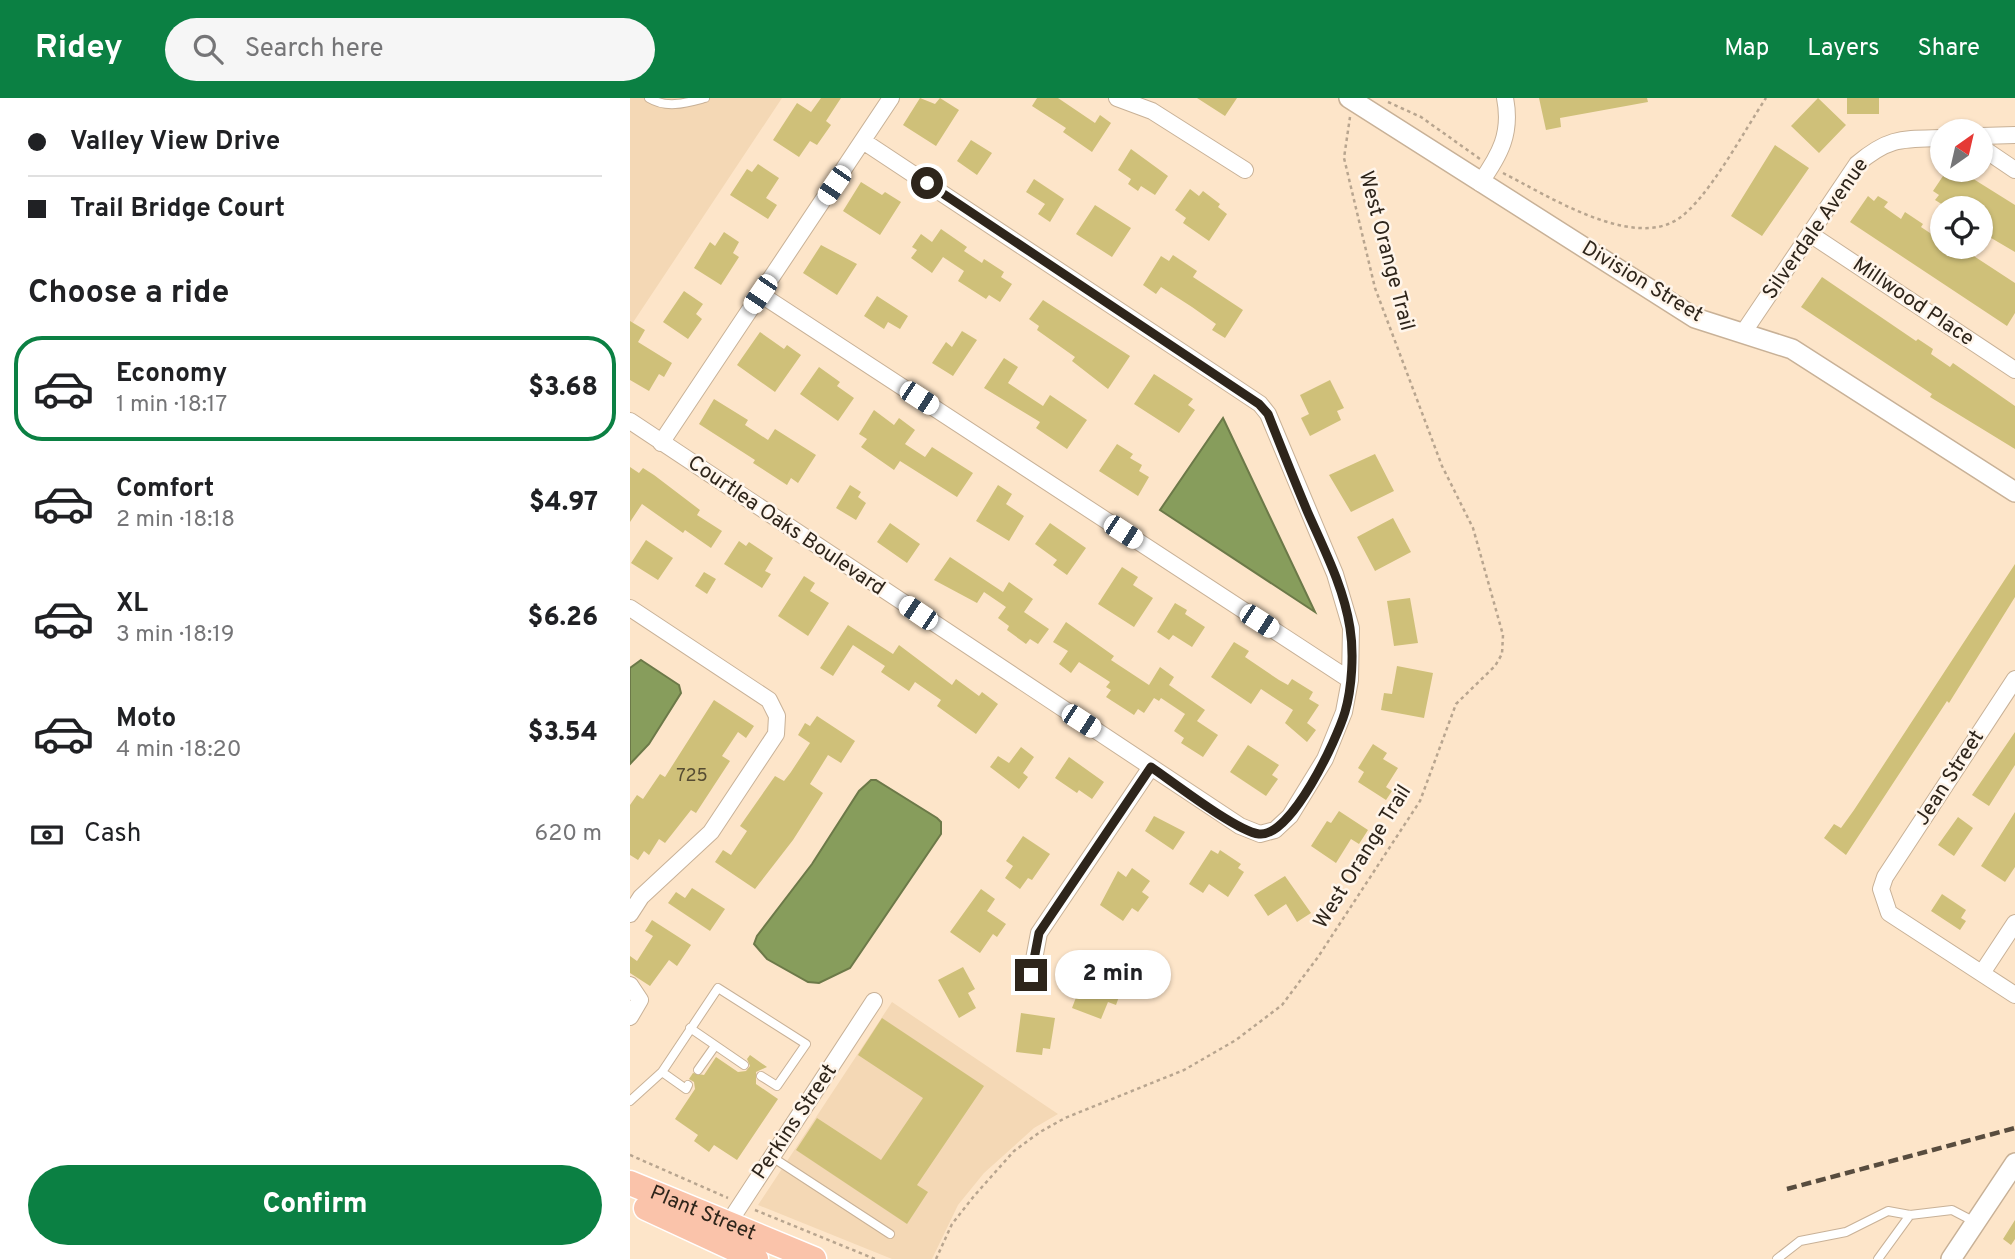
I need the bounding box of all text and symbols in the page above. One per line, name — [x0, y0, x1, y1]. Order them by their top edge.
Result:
search box — [165, 18, 655, 81]
text: Ridey — [35, 28, 123, 70]
icon: search — [189, 30, 227, 68]
text: Search here — [245, 33, 384, 66]
text: Map — [1724, 34, 1769, 64]
text: Layers — [1807, 34, 1879, 64]
text: Share — [1917, 34, 1980, 64]
north arrow — [1930, 119, 1993, 182]
map controls — [1930, 119, 1993, 259]
text: Valley View Drive — [70, 126, 280, 159]
street label: Silverdale Avenue — [1757, 153, 1875, 305]
car — [814, 162, 855, 208]
route start — [911, 167, 943, 199]
street label: West Orange Trail — [1352, 168, 1420, 334]
text: Trail Bridge Court — [70, 193, 285, 226]
button: locate — [1930, 196, 1993, 259]
street label: Division Street — [1576, 235, 1708, 329]
street label: Millwood Place — [1847, 251, 1979, 353]
car — [740, 271, 781, 317]
text: Choose a ride — [28, 274, 229, 314]
icon: car — [32, 357, 95, 420]
text: Economy — [116, 358, 227, 391]
text: $3.68 — [528, 372, 598, 405]
car — [896, 378, 943, 418]
text: 1 min · 18:17 — [116, 391, 227, 420]
street label: Courtlea Oaks Boulevard — [682, 450, 890, 602]
icon: car — [32, 472, 95, 535]
text: Comfort — [116, 473, 214, 506]
text: $4.97 — [529, 487, 598, 520]
text: 2 min · 18:18 — [116, 506, 235, 535]
car — [1100, 512, 1147, 552]
icon: car — [32, 587, 95, 650]
text: XL — [116, 588, 148, 621]
car — [895, 593, 942, 633]
car — [1236, 601, 1283, 641]
text: $6.26 — [528, 602, 598, 635]
text: 3 min · 18:19 — [116, 621, 234, 650]
car — [1058, 701, 1105, 741]
icon: car — [32, 702, 95, 765]
text: Moto — [116, 703, 176, 736]
text: $3.54 — [528, 717, 598, 750]
street label: Jean Street — [1909, 725, 1991, 831]
text: 4 min · 18:20 — [116, 736, 241, 765]
house number: 725 — [676, 765, 708, 788]
street label: West Orange Trail — [1308, 780, 1418, 934]
icon: cash — [28, 816, 66, 854]
text: Cash — [84, 818, 141, 851]
text: 620 m — [535, 820, 602, 849]
callout: 2 min — [1056, 950, 1171, 1000]
route end — [1015, 959, 1047, 991]
text: 2 min — [1083, 960, 1143, 989]
street label: Perkins Street — [746, 1059, 844, 1185]
button: Confirm — [28, 1165, 602, 1245]
street label: Plant Street — [646, 1179, 760, 1247]

